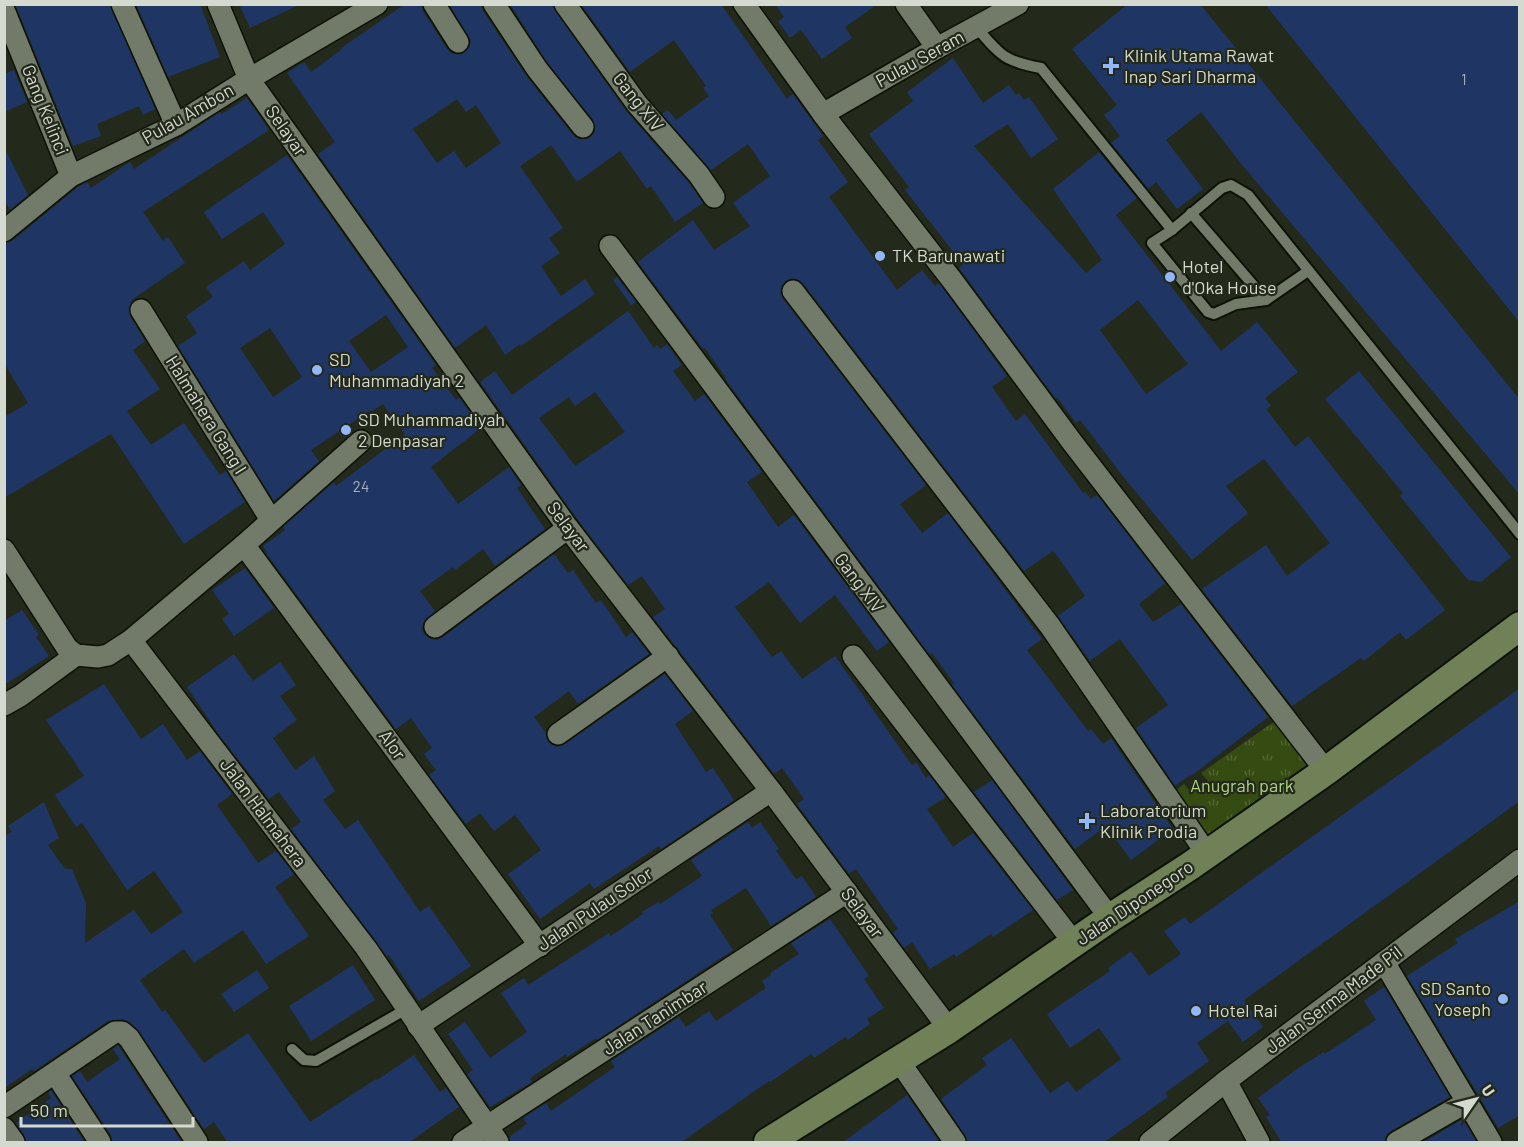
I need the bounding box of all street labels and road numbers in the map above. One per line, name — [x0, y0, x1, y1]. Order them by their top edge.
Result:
street label: Pulau Seram — [871, 25, 968, 91]
street label: Gang Kelinci — [18, 61, 74, 158]
street label: Gang XIV — [609, 67, 669, 136]
street label: Pulau Ambon — [138, 78, 237, 148]
street label: Selayar — [261, 101, 312, 161]
street label: Halmahera Gang I — [162, 351, 252, 478]
street label: Selayar — [543, 497, 595, 556]
street label: Gang XIV — [830, 548, 890, 617]
street label: Alor — [375, 725, 411, 764]
street label: Jalan Halmahera — [216, 754, 312, 871]
street label: Jalan Diponegoro — [1072, 855, 1197, 949]
street label: Jalan Pulau Solor — [533, 861, 656, 955]
street label: Selayar — [837, 883, 889, 942]
street label: Jalan Serma Made Pil — [1261, 941, 1406, 1058]
street label: Jalan Tanimbar — [598, 975, 711, 1059]

